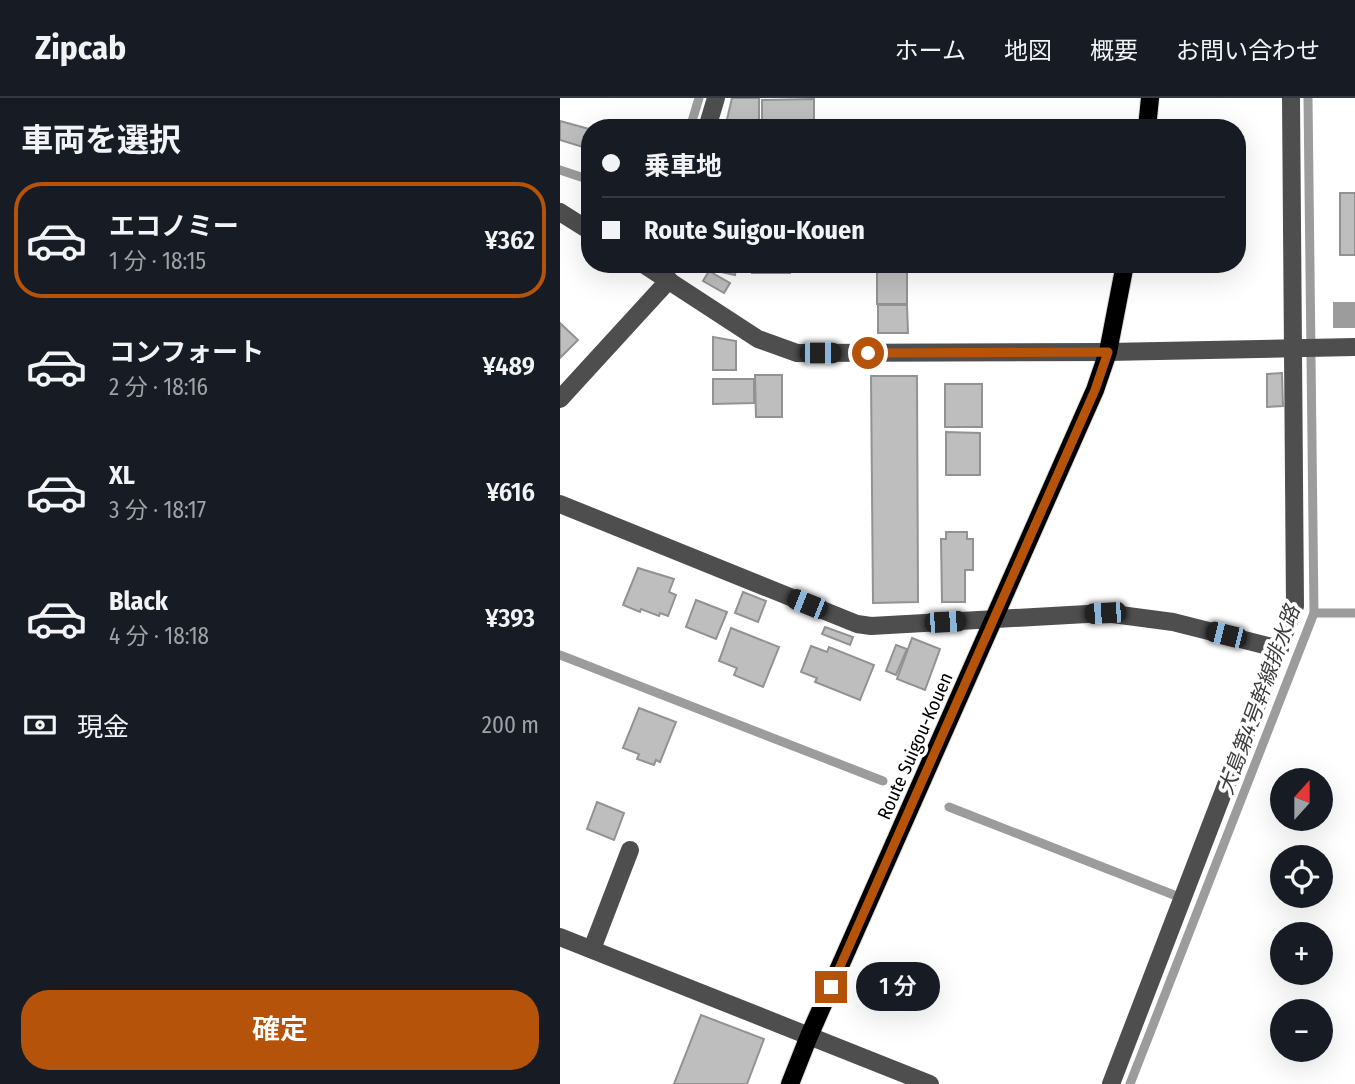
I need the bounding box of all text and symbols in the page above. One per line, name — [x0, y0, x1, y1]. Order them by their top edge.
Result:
text: Zipcab — [35, 28, 126, 68]
text: ホーム — [895, 37, 966, 65]
text: 地図 — [1004, 37, 1052, 65]
text: 概要 — [1090, 37, 1138, 65]
text: お問い合わせ — [1176, 37, 1320, 65]
text: 車両を選択 — [21, 121, 181, 159]
text: 乗車地 — [644, 151, 722, 182]
icon: car — [25, 209, 88, 272]
text: エコノミー — [109, 211, 239, 242]
text: Route Suigou-Kouen — [644, 215, 865, 246]
text: ¥362 — [485, 225, 535, 256]
text: 1 分 · 18:15 — [109, 247, 206, 275]
icon: car — [25, 335, 88, 398]
text: コンフォート — [109, 337, 264, 368]
route start — [852, 337, 884, 369]
car — [800, 343, 842, 364]
text: ¥489 — [483, 351, 535, 382]
text: 2 分 · 18:16 — [109, 373, 208, 401]
text: XL — [109, 460, 135, 491]
icon: car — [25, 461, 88, 524]
text: ¥616 — [486, 477, 535, 508]
text: 3 分 · 18:17 — [109, 496, 206, 524]
text: Black — [109, 586, 168, 617]
car — [784, 586, 831, 622]
icon: car — [25, 587, 88, 650]
water label: 大島第4号幹線排水路 — [1213, 600, 1306, 798]
car — [1084, 601, 1127, 625]
text: ¥393 — [485, 603, 535, 634]
car — [924, 610, 967, 634]
car — [1204, 620, 1249, 650]
text: 4 分 · 18:18 — [109, 622, 209, 650]
street label: Route Suigou-Kouen — [872, 669, 958, 823]
icon: cash — [21, 706, 59, 744]
text: 200 m — [482, 711, 539, 739]
text: 現金 — [77, 712, 129, 743]
north arrow — [1270, 768, 1334, 831]
map controls — [1270, 768, 1333, 1062]
button: locate — [1270, 845, 1333, 908]
button: + — [1270, 922, 1333, 985]
callout: 1 分 — [856, 962, 940, 1012]
route end — [815, 971, 847, 1003]
text: 1 分 — [879, 972, 917, 1000]
button: 確定 — [21, 990, 539, 1070]
button: − — [1270, 999, 1333, 1062]

